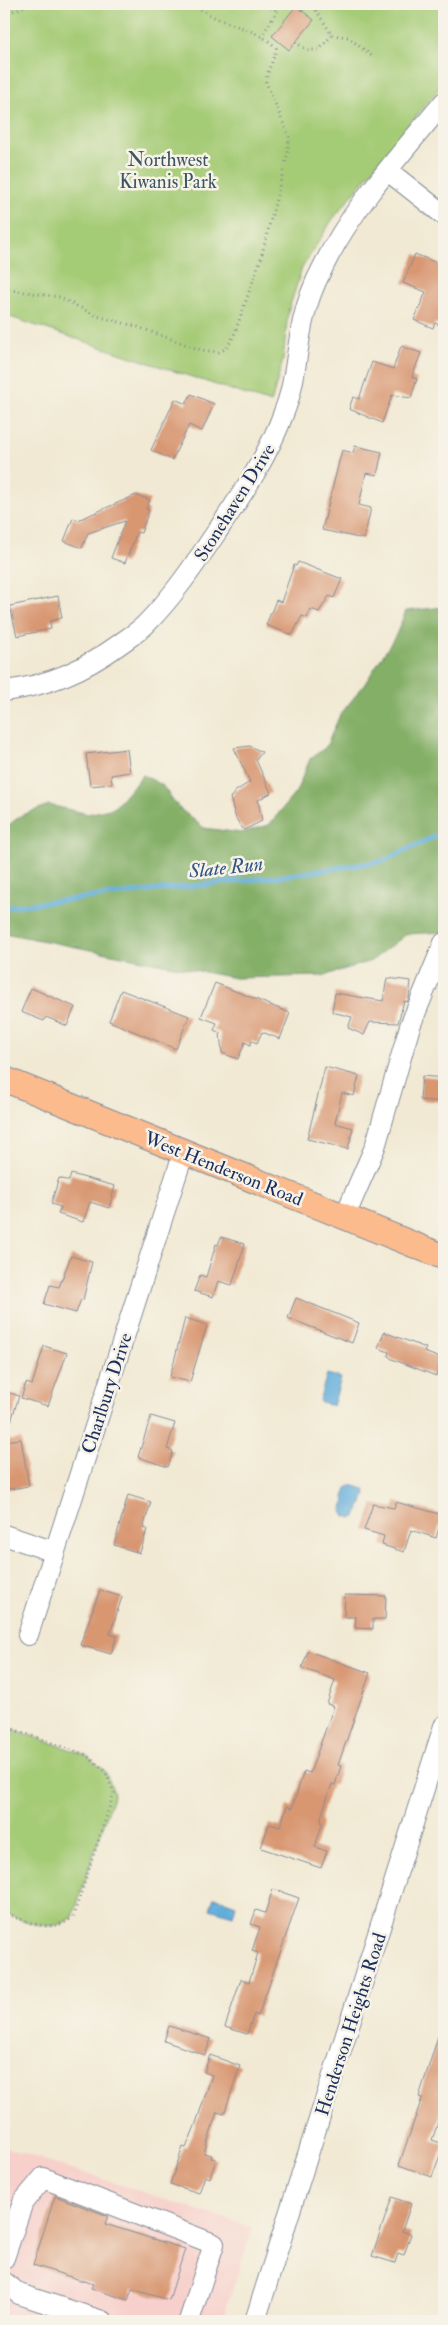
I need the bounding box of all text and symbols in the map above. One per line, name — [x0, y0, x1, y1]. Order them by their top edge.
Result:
park label: Northwest Kiwanis Park — [119, 148, 217, 194]
street label: Stonehaven Drive — [189, 439, 281, 566]
water label: Slate Run — [187, 851, 264, 884]
street label: West Henderson Road — [140, 1126, 307, 1212]
street label: Charlbury Drive — [76, 1330, 138, 1457]
street label: Henderson Heights Road — [310, 1929, 392, 2119]

